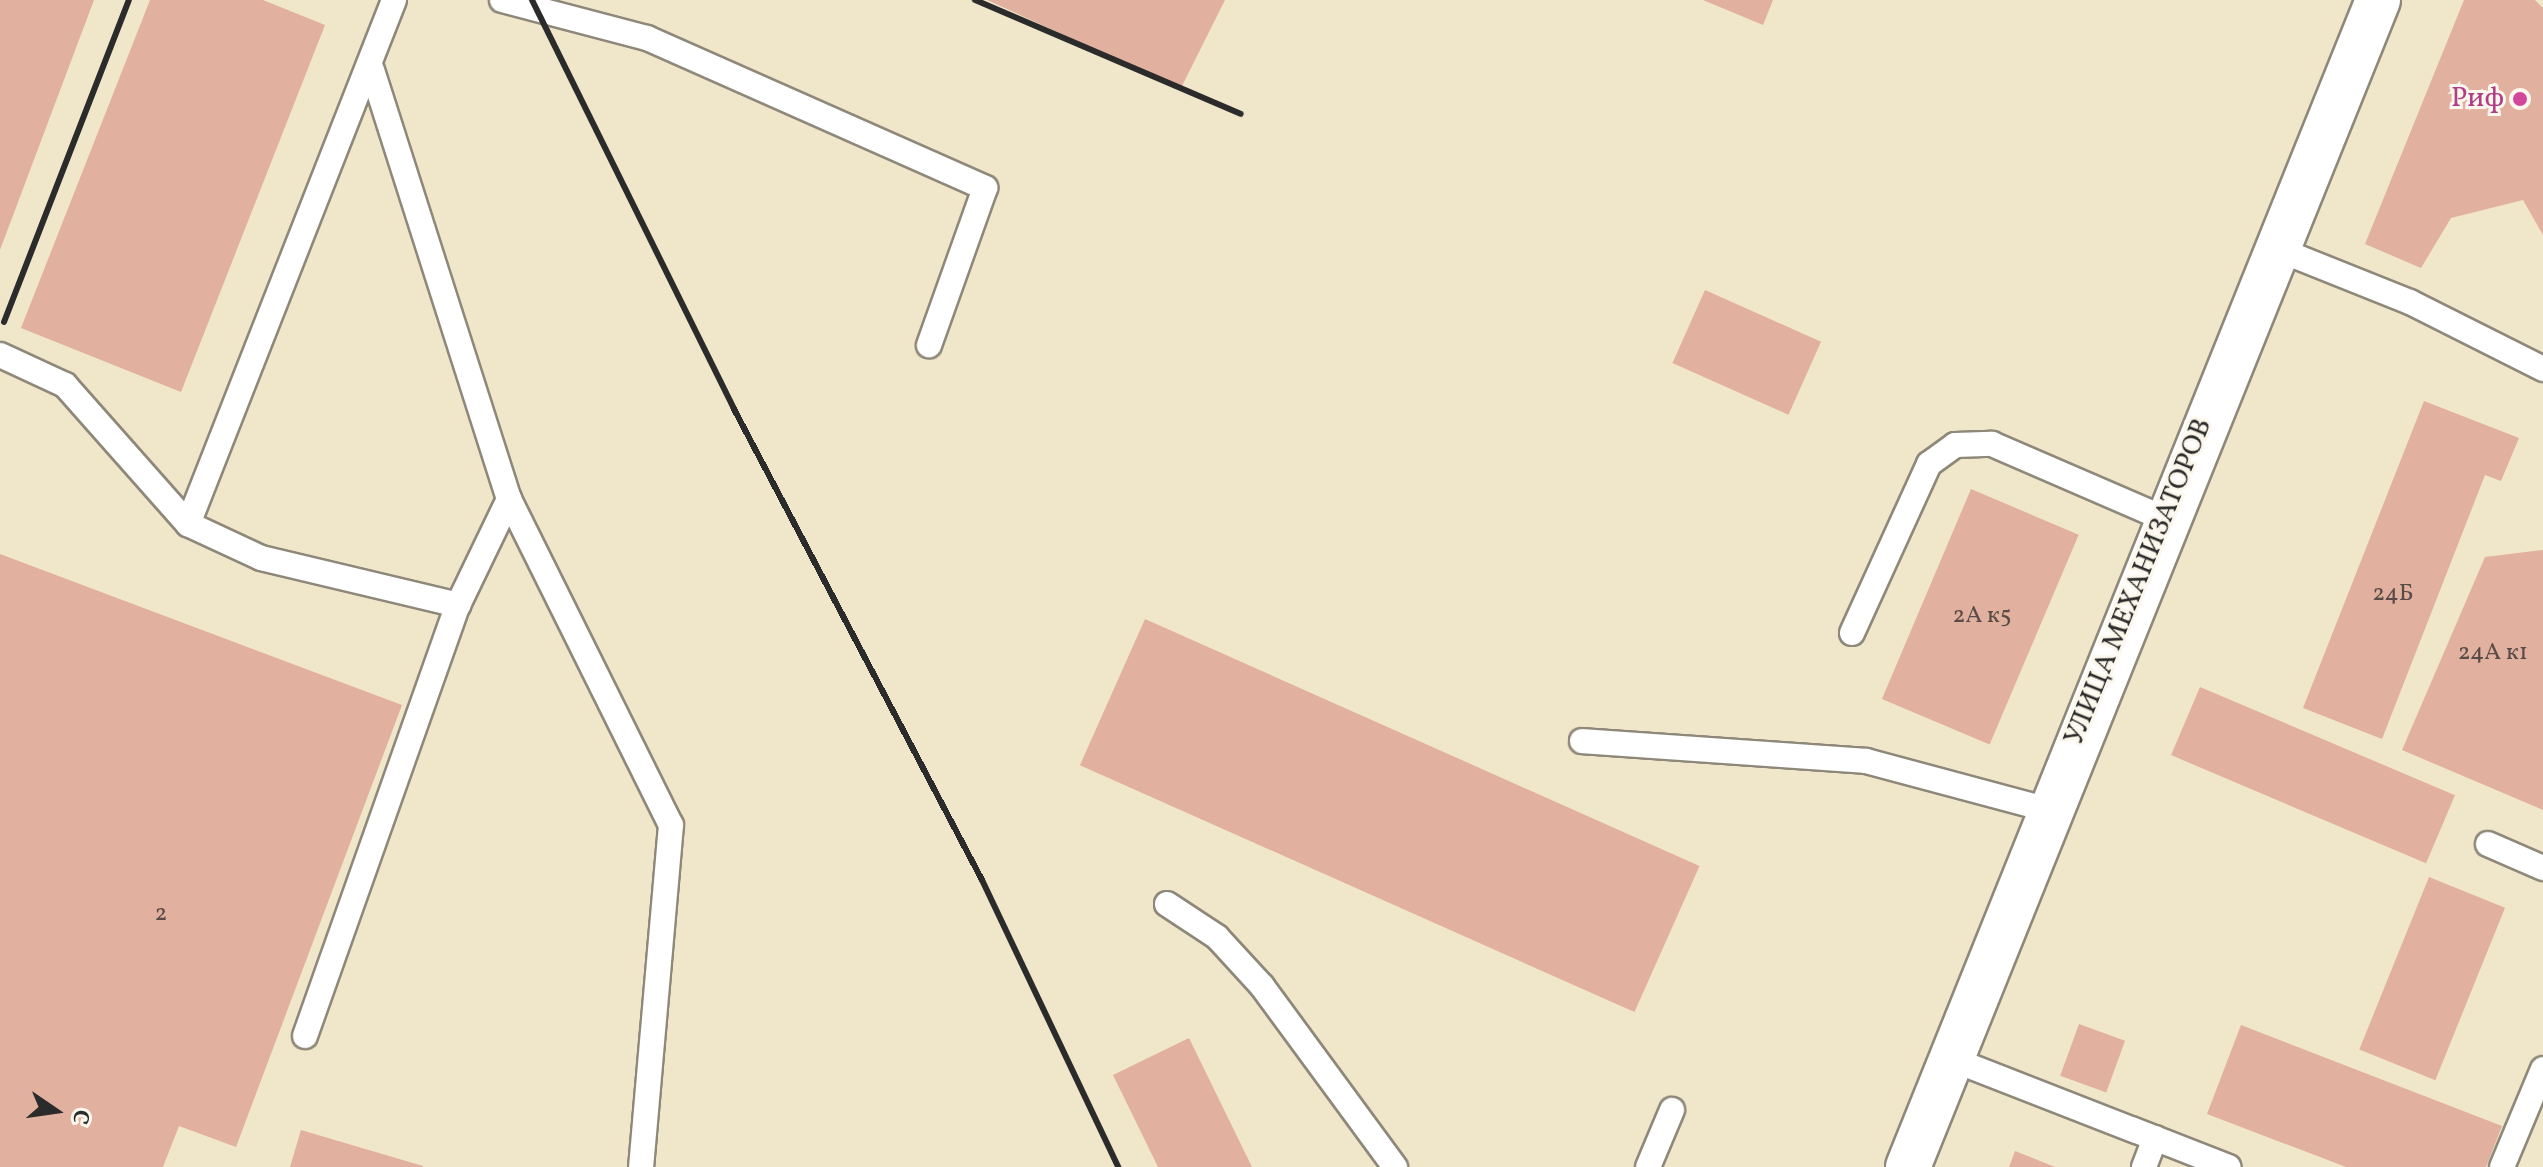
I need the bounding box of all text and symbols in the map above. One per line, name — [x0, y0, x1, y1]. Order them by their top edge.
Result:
place label: Риф — [2451, 82, 2504, 116]
marker: Риф — [2511, 90, 2529, 108]
street label: УЛИЦА МЕХАНИЗАТОРОВ — [2058, 414, 2220, 750]
house number: 24Б — [2372, 581, 2414, 609]
house number: 2А к5 — [1953, 603, 2011, 631]
house number: 24А к1 — [2458, 640, 2528, 668]
house number: 2 — [155, 901, 167, 929]
north arrow — [16, 1071, 96, 1151]
text: С — [63, 1106, 97, 1127]

